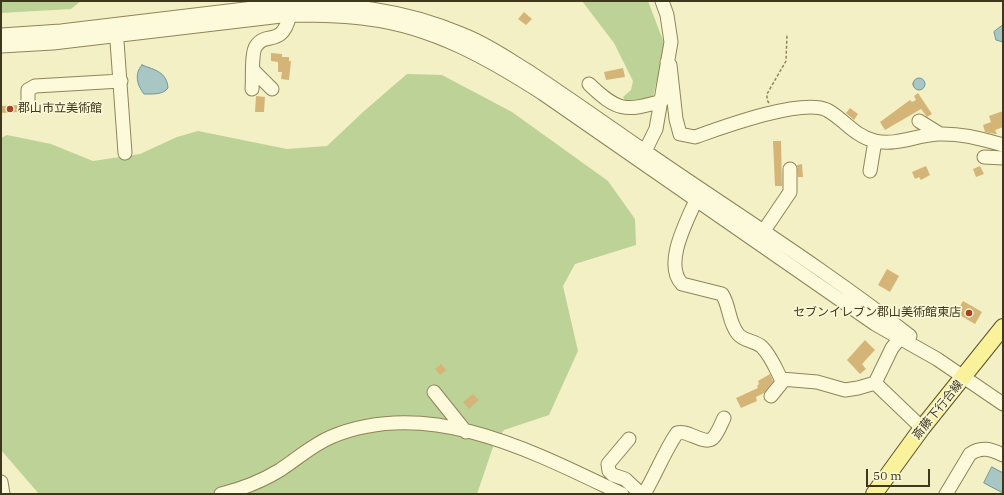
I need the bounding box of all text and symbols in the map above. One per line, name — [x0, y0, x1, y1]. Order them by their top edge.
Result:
place label: 郡山市立美術館 — [18, 102, 102, 116]
marker: 郡山市立美術館 — [5, 104, 15, 114]
place label: セブンイレブン郡山美術館東店 — [793, 306, 961, 320]
marker: セブンイレブン郡山美術館東店 — [964, 308, 974, 318]
street label: 斎藤下行合線 — [910, 377, 966, 443]
scale bar — [868, 461, 932, 487]
text: 50 m — [873, 468, 902, 483]

